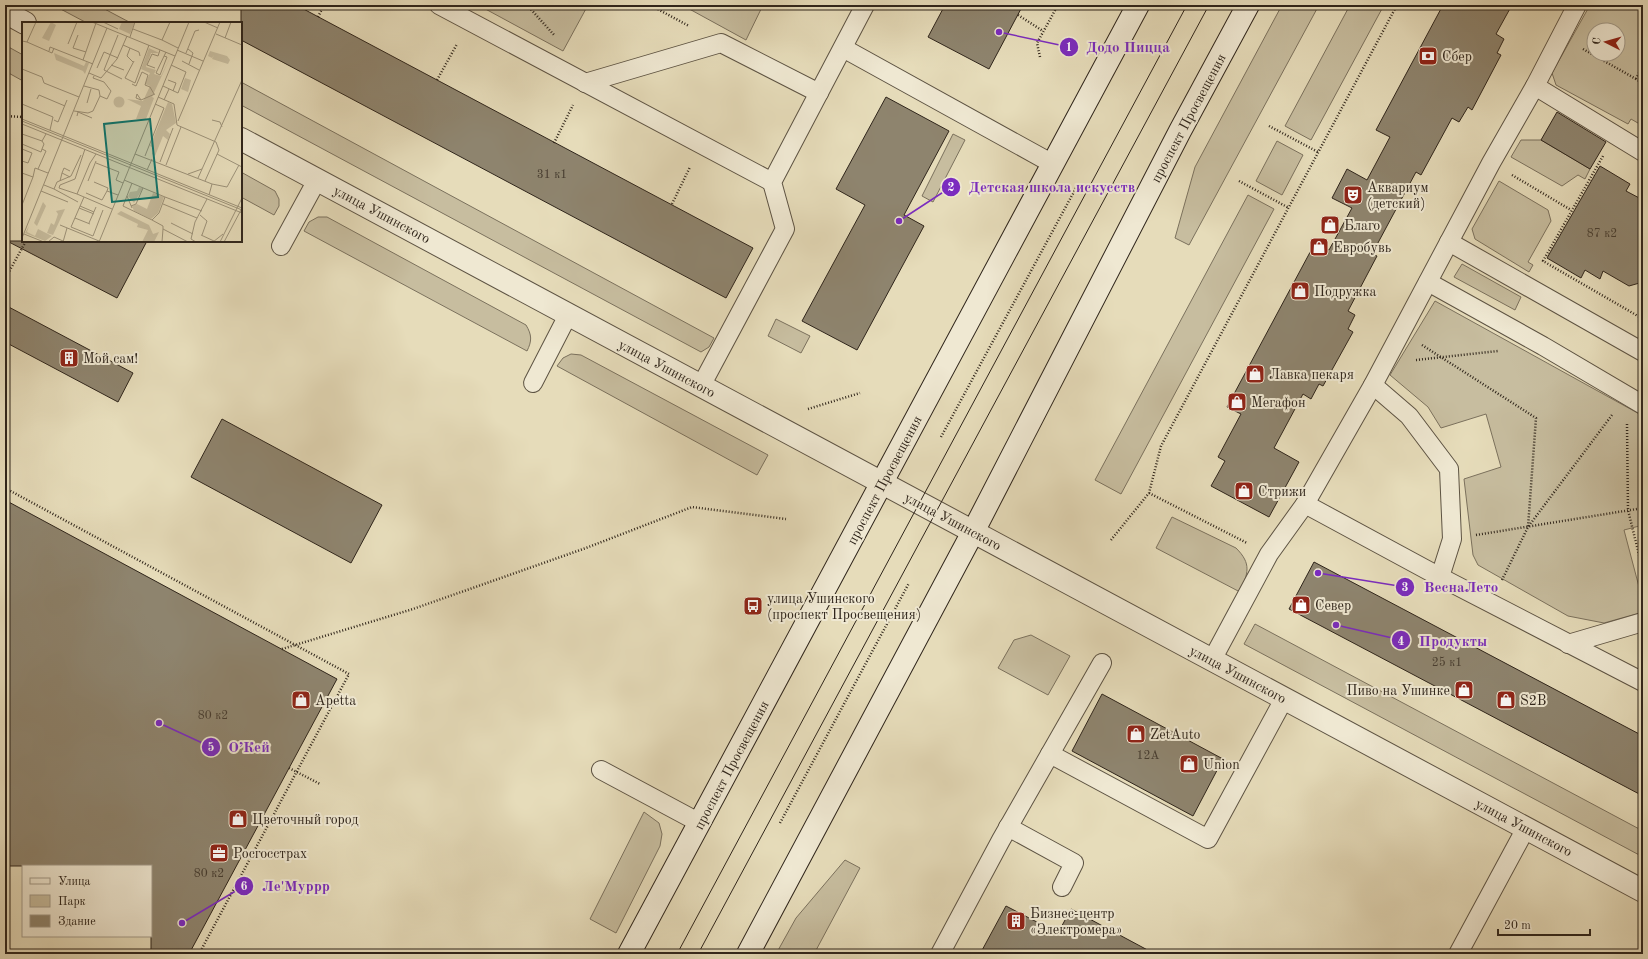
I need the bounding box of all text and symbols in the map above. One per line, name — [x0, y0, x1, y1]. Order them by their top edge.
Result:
inset map — [22, 22, 242, 242]
north arrow — [1586, 22, 1626, 62]
callout: Додо Пицца — [1059, 33, 1178, 60]
text: С — [1592, 37, 1603, 45]
text: Додо Пицца — [1086, 41, 1170, 56]
text: 1 — [1066, 42, 1072, 54]
bank icon: Сбер — [1417, 45, 1439, 67]
place label: Сбер — [1442, 50, 1472, 64]
street label: проспект Просвещения — [1149, 52, 1229, 185]
house number: 31 к1 — [537, 169, 567, 181]
callout: Детская школа искусств — [941, 173, 1143, 200]
text: Детская школа искусств — [969, 181, 1135, 196]
place label: Аквариум (детский) — [1367, 181, 1429, 211]
text: 2 — [948, 182, 955, 194]
street label: улица Ушинского — [331, 183, 432, 246]
theatre icon: Аквариум (детский) — [1342, 184, 1364, 206]
shop icon: Благо — [1319, 214, 1341, 236]
place label: Благо — [1344, 219, 1380, 233]
house number: 87 к2 — [1587, 228, 1617, 240]
shop icon: Евробувь — [1308, 236, 1330, 258]
place label: Евробувь — [1333, 241, 1392, 255]
shop icon: Подружка — [1289, 280, 1311, 302]
place label: Подружка — [1314, 285, 1376, 299]
street label: улица Ушинского — [616, 337, 717, 400]
building icon: Мой сам! — [58, 347, 80, 369]
place label: Мой сам! — [83, 352, 138, 366]
shop icon: Лавка пекаря — [1244, 363, 1266, 385]
place label: Лавка пекаря — [1269, 368, 1354, 382]
shop icon: Мегафон — [1226, 391, 1248, 413]
place label: Мегафон — [1251, 396, 1306, 411]
street label: проспект Просвещения — [845, 414, 925, 547]
shop icon: Стрижи — [1233, 480, 1255, 502]
place label: Стрижи — [1258, 485, 1306, 499]
street label: улица Ушинского — [902, 490, 1003, 553]
callout: ВеснаЛето — [1395, 574, 1506, 601]
text: ВеснаЛето — [1424, 581, 1498, 596]
text: 3 — [1402, 582, 1409, 594]
place label: улица Ушинского (проспект Просвещения) — [767, 592, 921, 622]
shop icon: Север — [1290, 594, 1312, 616]
bus stop icon: улица Ушинского (проспект Просвещения) — [742, 595, 764, 617]
place label: Север — [1315, 599, 1351, 613]
callout: Продукты — [1391, 627, 1495, 654]
text: Продукты — [1419, 635, 1487, 650]
text: 4 — [1398, 636, 1405, 648]
street label: улица Ушинского — [1187, 643, 1288, 706]
house number: 25 к1 — [1432, 656, 1462, 669]
shop icon: Пиво на Ушинке — [1453, 679, 1475, 701]
place label: Пиво на Ушинке — [1346, 684, 1450, 698]
shop icon: Apetta — [290, 689, 312, 711]
shop icon: S2B — [1495, 689, 1517, 711]
place label: Apetta — [315, 694, 356, 708]
place label: S2B — [1520, 694, 1546, 708]
street label: проспект Просвещения — [692, 699, 772, 832]
house number: 80 к2 — [198, 710, 228, 722]
shop icon: ZetAuto — [1125, 723, 1147, 745]
place label: ZetAuto — [1150, 728, 1201, 742]
callout: О’Кей — [201, 733, 278, 760]
text: 5 — [208, 741, 215, 754]
text: О’Кей — [228, 741, 270, 756]
house number: 12А — [1136, 750, 1160, 762]
shop icon: Union — [1178, 753, 1200, 775]
place label: Union — [1203, 758, 1240, 772]
street label: улица Ушинского — [1473, 796, 1574, 859]
shop icon: Цветочный город — [227, 808, 249, 830]
place label: Цветочный город — [252, 813, 358, 827]
office icon: Росгосстрах — [208, 842, 230, 864]
place label: Росгосстрах — [233, 847, 307, 861]
legend — [22, 865, 152, 937]
house number: 80 к2 — [194, 868, 224, 880]
callout: Ле'Муррр — [234, 873, 338, 900]
text: Улица — [58, 876, 91, 888]
text: Ле'Муррр — [262, 880, 330, 895]
text: 6 — [241, 881, 248, 893]
text: Парк — [58, 896, 86, 908]
place label: Бизнес-центр «Электромера» — [1030, 907, 1122, 937]
building icon: Бизнес-центр «Электромера» — [1005, 910, 1027, 932]
scale bar — [1498, 911, 1590, 937]
text: Здание — [58, 916, 96, 928]
text: 20 m — [1504, 920, 1531, 932]

